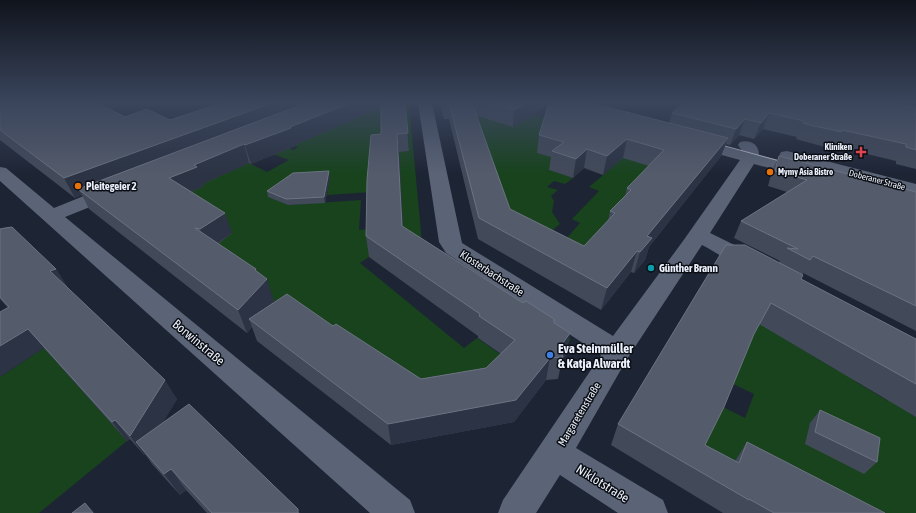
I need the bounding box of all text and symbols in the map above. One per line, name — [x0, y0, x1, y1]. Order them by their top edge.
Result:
place label: Kliniken Doberaner Straße — [794, 142, 853, 162]
marker: Kliniken Doberaner Straße — [855, 146, 867, 158]
marker: Mymy Asia Bistro — [765, 167, 775, 177]
place label: Mymy Asia Bistro — [778, 167, 833, 177]
street label: Doberaner Straße — [848, 168, 906, 192]
place label: Pleitegeier 2 — [86, 180, 137, 192]
marker: Pleitegeier 2 — [73, 181, 83, 191]
street label: Klosterbachstraße — [458, 248, 526, 298]
place label: Günther Brann — [659, 262, 718, 274]
marker: Günther Brann — [646, 263, 656, 273]
street label: Borwinstraße — [170, 316, 228, 368]
place label: Eva Steinmüller & Katja Alwardt — [558, 341, 634, 371]
marker: Eva Steinmüller & Katja Alwardt — [545, 350, 555, 360]
street label: Margaretenstraße — [555, 380, 603, 448]
street label: Niklotstraße — [574, 461, 632, 506]

